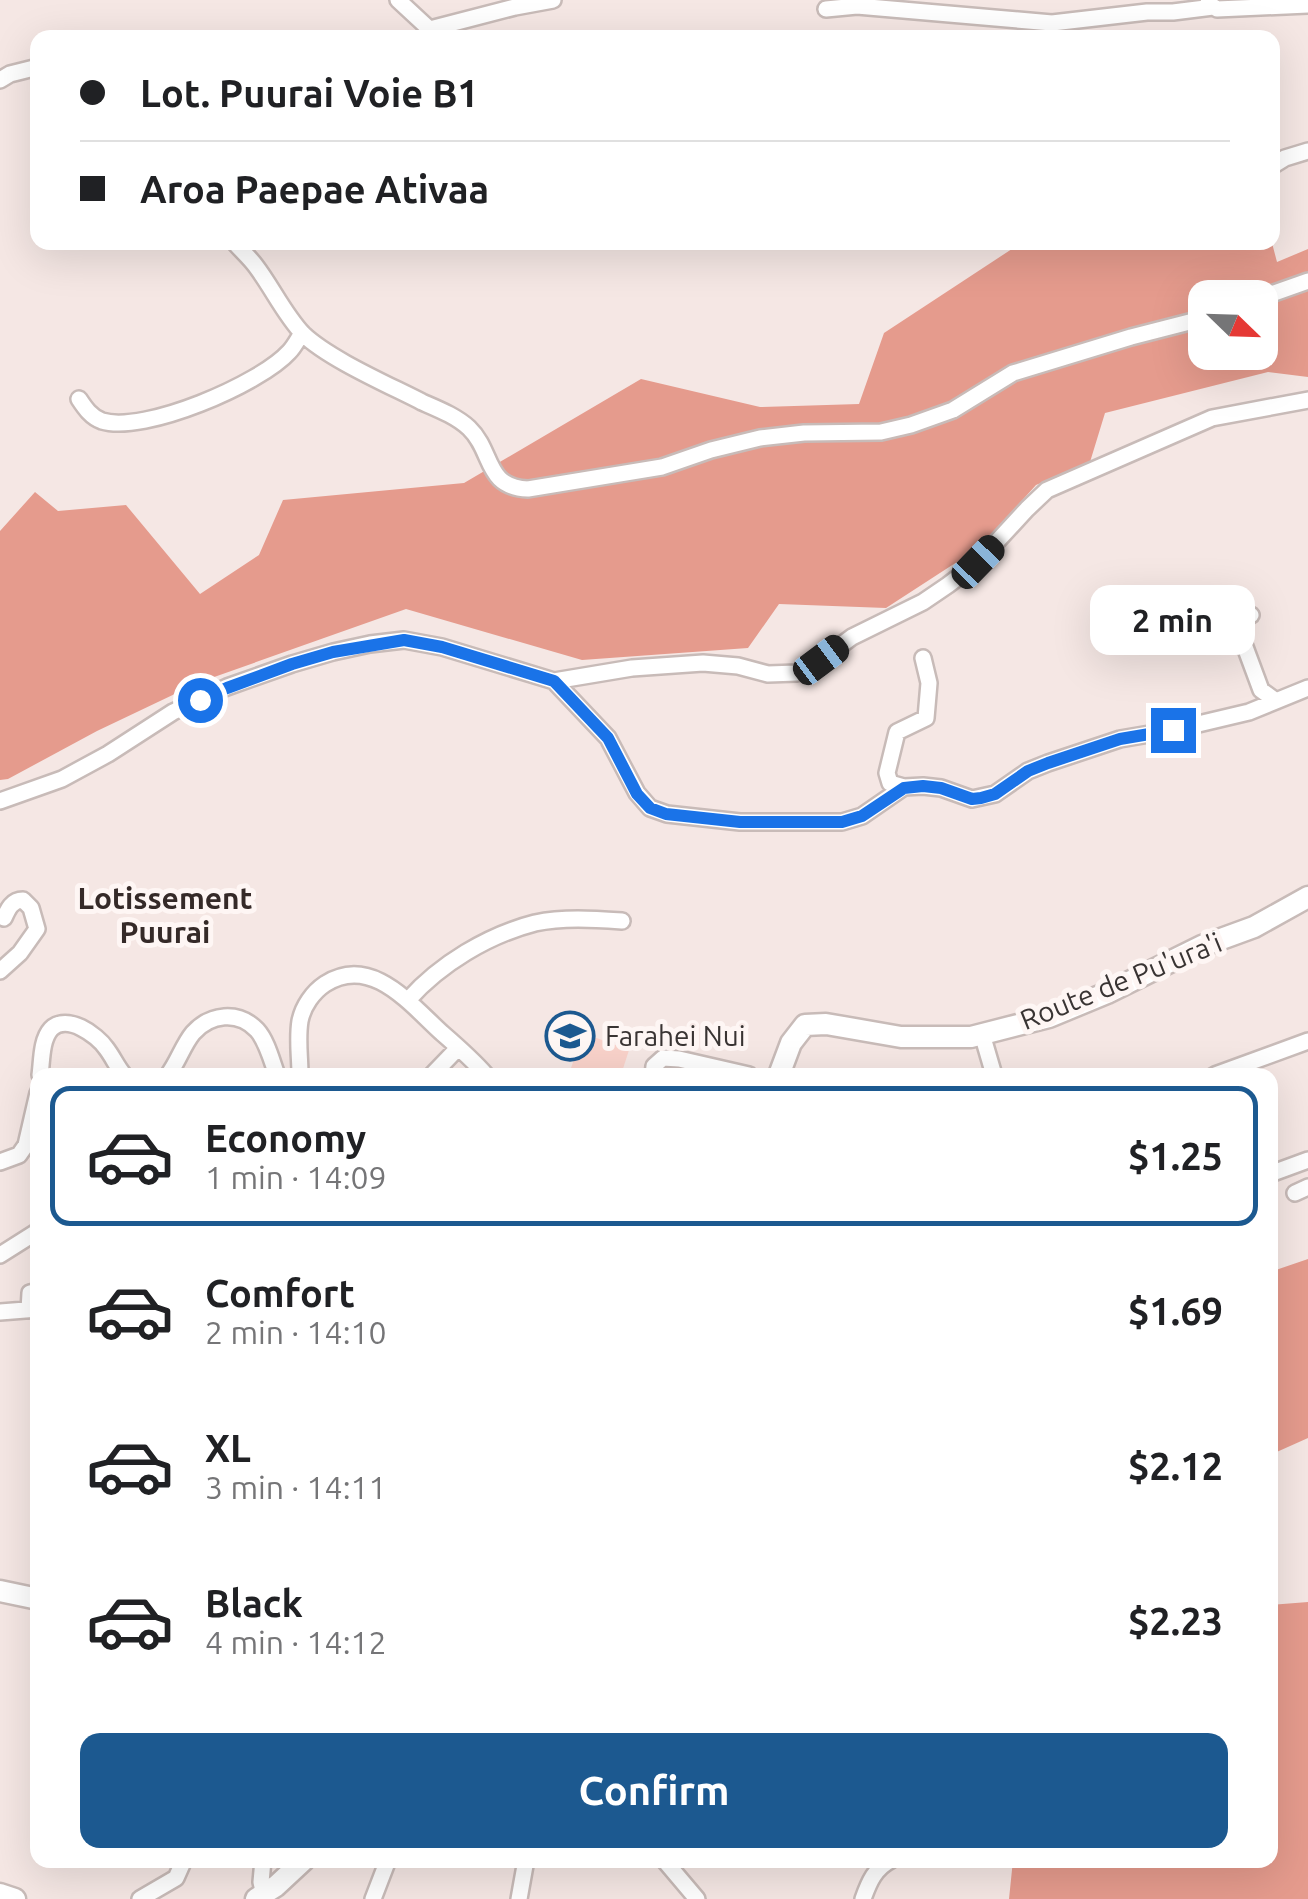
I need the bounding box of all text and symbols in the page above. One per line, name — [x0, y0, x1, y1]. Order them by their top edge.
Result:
text: Lot. Puurai Voie B1 — [140, 72, 479, 114]
text: Aroa Paepae Ativaa — [140, 168, 489, 210]
north arrow — [1188, 280, 1278, 370]
map controls — [1188, 280, 1278, 370]
car — [946, 530, 1010, 594]
callout: 2 min — [1090, 585, 1256, 655]
text: 2 min — [1132, 602, 1213, 638]
car — [788, 630, 854, 690]
route start — [178, 678, 223, 723]
route end — [1151, 708, 1196, 753]
district label: Lotissement Puurai — [77, 881, 253, 949]
street label: Route de Pu'ura'i — [1016, 926, 1226, 1035]
school or university icon: Farahei Nui — [544, 1010, 596, 1062]
place label: Farahei Nui — [605, 1020, 745, 1051]
icon: car — [85, 1111, 175, 1201]
text: Economy — [205, 1117, 366, 1159]
text: $1.25 — [1128, 1135, 1223, 1177]
text: 1 min · 14:09 — [205, 1159, 387, 1195]
icon: car — [85, 1266, 175, 1356]
text: Comfort — [205, 1272, 355, 1314]
text: $1.69 — [1128, 1290, 1223, 1332]
text: 2 min · 14:10 — [205, 1314, 387, 1350]
icon: car — [85, 1421, 175, 1511]
text: XL — [205, 1427, 251, 1469]
text: $2.12 — [1128, 1445, 1223, 1487]
text: 3 min · 14:11 — [205, 1469, 387, 1505]
icon: car — [85, 1576, 175, 1666]
text: Black — [205, 1582, 303, 1624]
text: $2.23 — [1128, 1600, 1223, 1642]
text: 4 min · 14:12 — [205, 1624, 387, 1660]
button: Confirm — [80, 1733, 1228, 1848]

